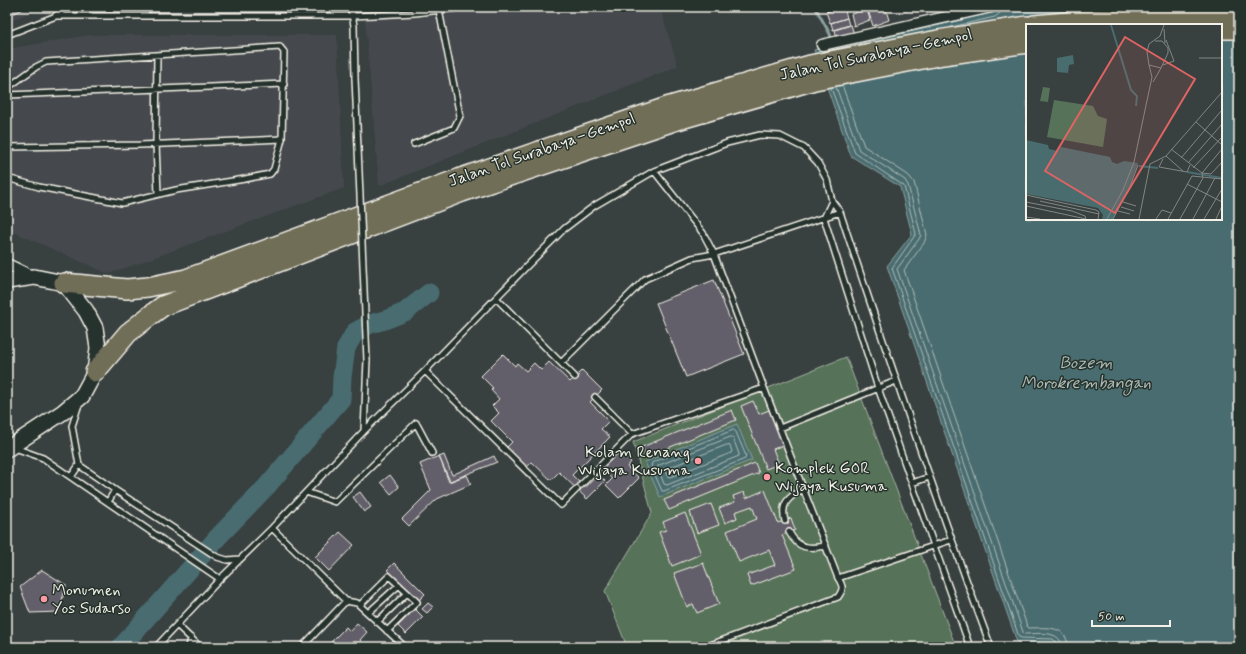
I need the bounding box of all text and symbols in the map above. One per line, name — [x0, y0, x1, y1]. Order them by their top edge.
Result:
street label: Jalan Tol Surabaya–Gempol — [778, 24, 974, 86]
inset map — [1026, 24, 1222, 220]
street label: Jalan Tol Surabaya–Gempol — [446, 108, 638, 192]
water label: Bozem Morokrembangan — [1021, 352, 1151, 396]
place label: Kolam Renang Wijaya Kusuma — [578, 442, 690, 481]
marker: Kolam Renang Wijaya Kusuma — [693, 456, 703, 466]
place label: Komplek GOR Wijaya Kusuma — [775, 458, 888, 497]
marker: Komplek GOR Wijaya Kusuma — [762, 472, 772, 482]
place label: Monumen Yos Sudarso — [52, 580, 131, 619]
marker: Monumen Yos Sudarso — [39, 594, 49, 604]
scale bar — [1092, 602, 1170, 628]
text: 50 m — [1098, 609, 1125, 625]

